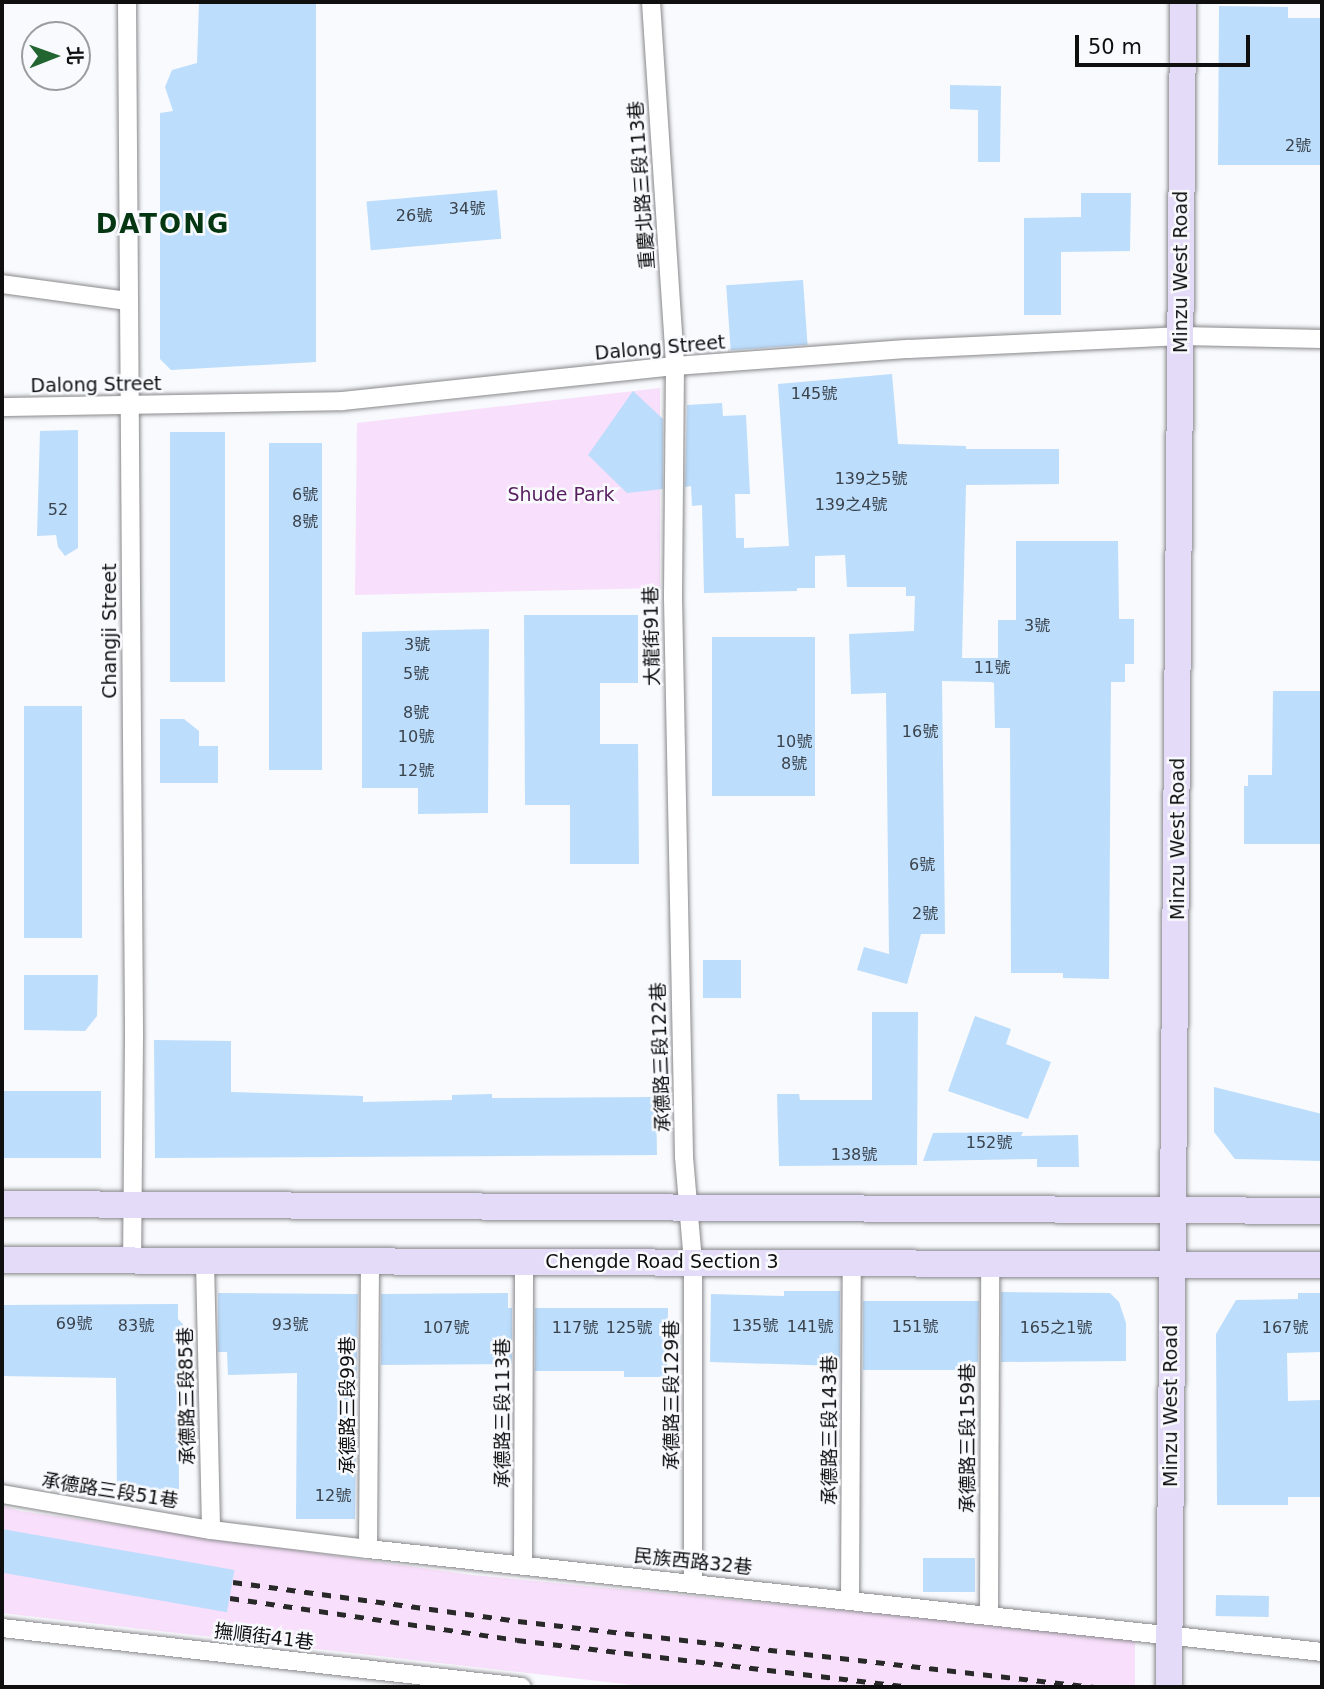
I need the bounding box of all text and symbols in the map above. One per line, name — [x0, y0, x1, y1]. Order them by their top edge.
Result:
north arrow — [21, 21, 91, 91]
scale bar — [1079, 21, 1254, 65]
text: 50 m — [1088, 35, 1142, 59]
text: 北 — [64, 46, 86, 65]
street label: 重慶北路三段113巷 — [625, 100, 659, 270]
house number: 2號 — [1285, 136, 1311, 156]
street label: Minzu West Road — [1170, 191, 1192, 353]
house number: 34號 — [449, 199, 485, 219]
house number: 26號 — [396, 206, 432, 226]
district label: DATONG — [96, 209, 230, 241]
street label: Dalong Street — [594, 331, 726, 365]
street label: Dalong Street — [30, 372, 162, 398]
house number: 145號 — [791, 384, 837, 404]
house number: 139之5號 — [835, 469, 907, 489]
park label: Shude Park — [508, 484, 614, 506]
house number: 6號 — [292, 485, 318, 505]
house number: 139之4號 — [815, 495, 887, 515]
house number: 52 — [48, 500, 68, 520]
house number: 8號 — [292, 512, 318, 532]
street label: Changji Street — [99, 563, 121, 699]
street label: 大龍街91巷 — [640, 586, 664, 686]
house number: 3號 — [1024, 616, 1050, 636]
house number: 3號 — [404, 635, 430, 655]
house number: 11號 — [974, 658, 1010, 678]
house number: 5號 — [403, 664, 429, 684]
house number: 8號 — [403, 703, 429, 723]
house number: 16號 — [902, 722, 938, 742]
house number: 10號 — [398, 727, 434, 747]
house number: 10號 — [776, 732, 812, 752]
house number: 8號 — [781, 754, 807, 774]
street label: Minzu West Road — [1167, 758, 1189, 920]
house number: 12號 — [398, 761, 434, 781]
house number: 6號 — [909, 855, 935, 875]
house number: 2號 — [912, 904, 938, 924]
street label: 承德路三段122巷 — [647, 982, 675, 1132]
house number: 152號 — [966, 1133, 1012, 1153]
house number: 138號 — [831, 1145, 877, 1165]
street label: Chengde Road Section 3 — [545, 1251, 779, 1273]
house number: 69號 — [56, 1314, 92, 1334]
house number: 93號 — [272, 1315, 308, 1335]
house number: 83號 — [118, 1316, 154, 1336]
house number: 135號 — [732, 1316, 778, 1336]
house number: 141號 — [787, 1317, 833, 1337]
house number: 151號 — [892, 1317, 938, 1337]
house number: 107號 — [423, 1318, 469, 1338]
house number: 117號 — [552, 1318, 598, 1338]
house number: 125號 — [606, 1318, 652, 1338]
house number: 165之1號 — [1020, 1318, 1092, 1338]
house number: 167號 — [1262, 1318, 1308, 1338]
street label: 承德路三段129巷 — [661, 1320, 683, 1470]
street label: Minzu West Road — [1160, 1325, 1182, 1487]
street label: 承德路三段85巷 — [174, 1327, 200, 1465]
street label: 承德路三段99巷 — [337, 1336, 359, 1474]
street label: 承德路三段113巷 — [492, 1338, 514, 1488]
street label: 承德路三段143巷 — [819, 1355, 841, 1505]
street label: 承德路三段159巷 — [957, 1363, 979, 1513]
street label: 承德路三段51巷 — [40, 1469, 180, 1513]
house number: 12號 — [315, 1486, 351, 1506]
street label: 民族西路32巷 — [633, 1544, 753, 1580]
street label: 撫順街41巷 — [213, 1620, 315, 1654]

